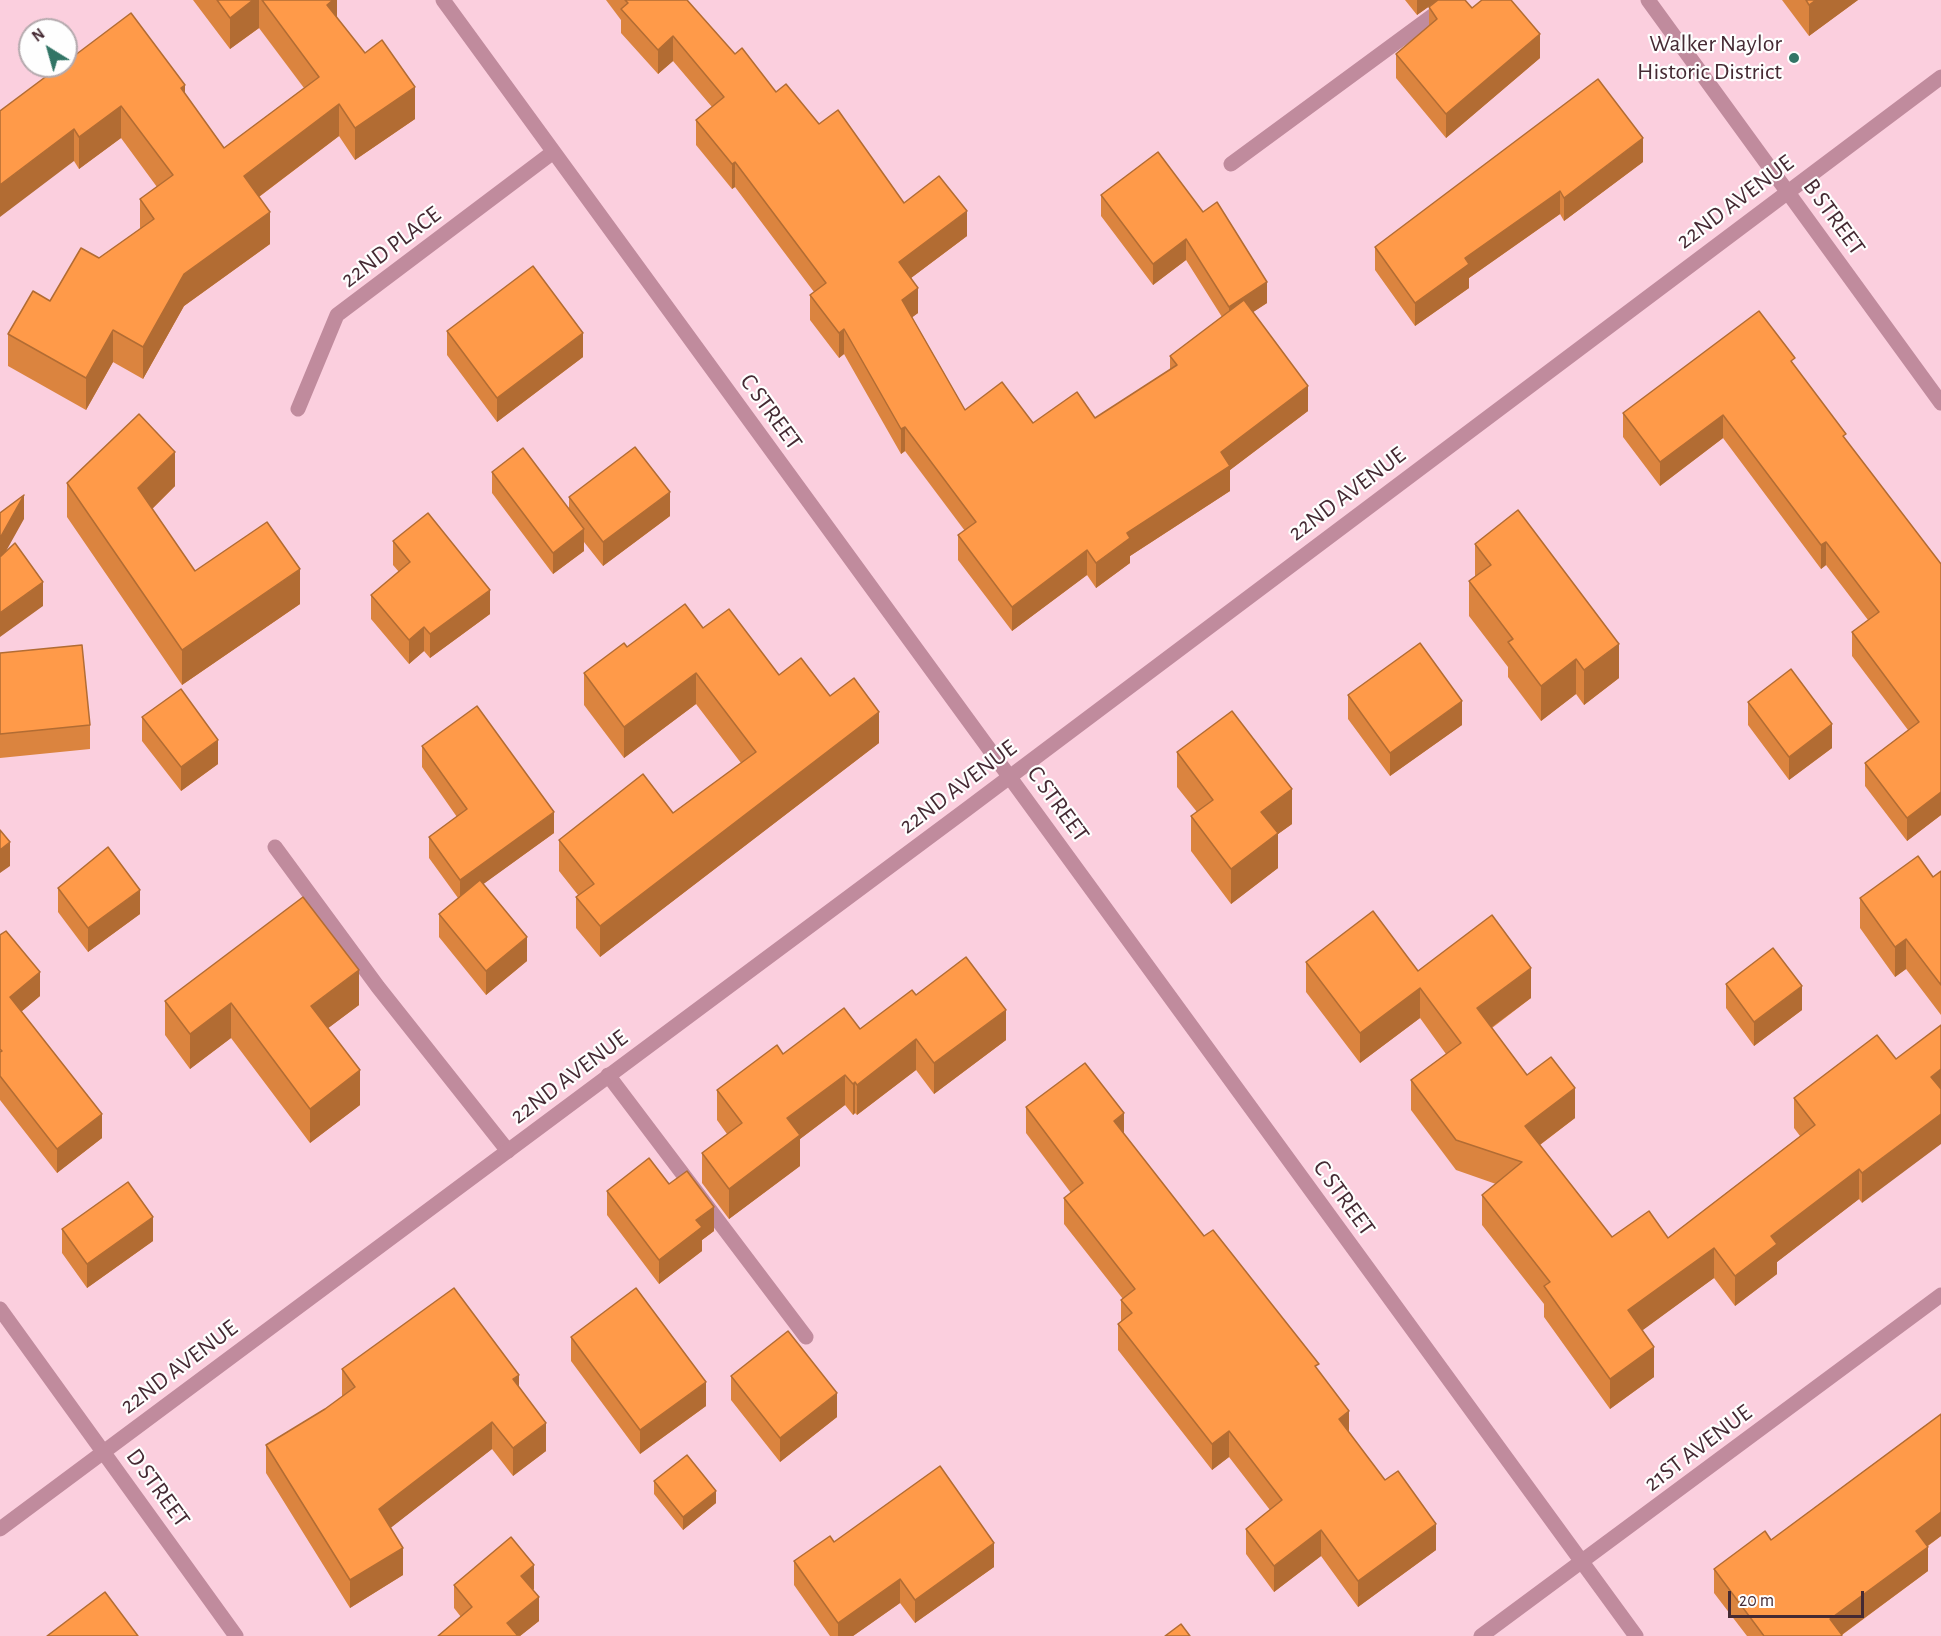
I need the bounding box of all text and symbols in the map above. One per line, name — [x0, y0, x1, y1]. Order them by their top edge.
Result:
north arrow — [18, 18, 78, 78]
text: N — [29, 25, 48, 45]
place label: Walker Naylor Historic District — [1637, 30, 1782, 86]
marker: Walker Naylor Historic District — [1787, 51, 1801, 65]
street label: 22ND AVENUE — [1671, 149, 1799, 255]
street label: B STREET — [1797, 173, 1871, 261]
street label: 22ND PLACE — [335, 200, 447, 294]
street label: C STREET — [734, 368, 808, 456]
street label: 22ND AVENUE — [1283, 441, 1411, 547]
street label: 22ND AVENUE — [894, 734, 1022, 840]
street label: C STREET — [1021, 760, 1095, 848]
street label: 22ND AVENUE — [505, 1024, 633, 1130]
street label: C STREET — [1307, 1154, 1381, 1242]
street label: 22ND AVENUE — [115, 1314, 243, 1420]
street label: 21ST AVENUE — [1639, 1398, 1757, 1498]
street label: D STREET — [120, 1443, 196, 1533]
scale bar — [1731, 1579, 1868, 1617]
text: 20 m — [1739, 1592, 1774, 1610]

